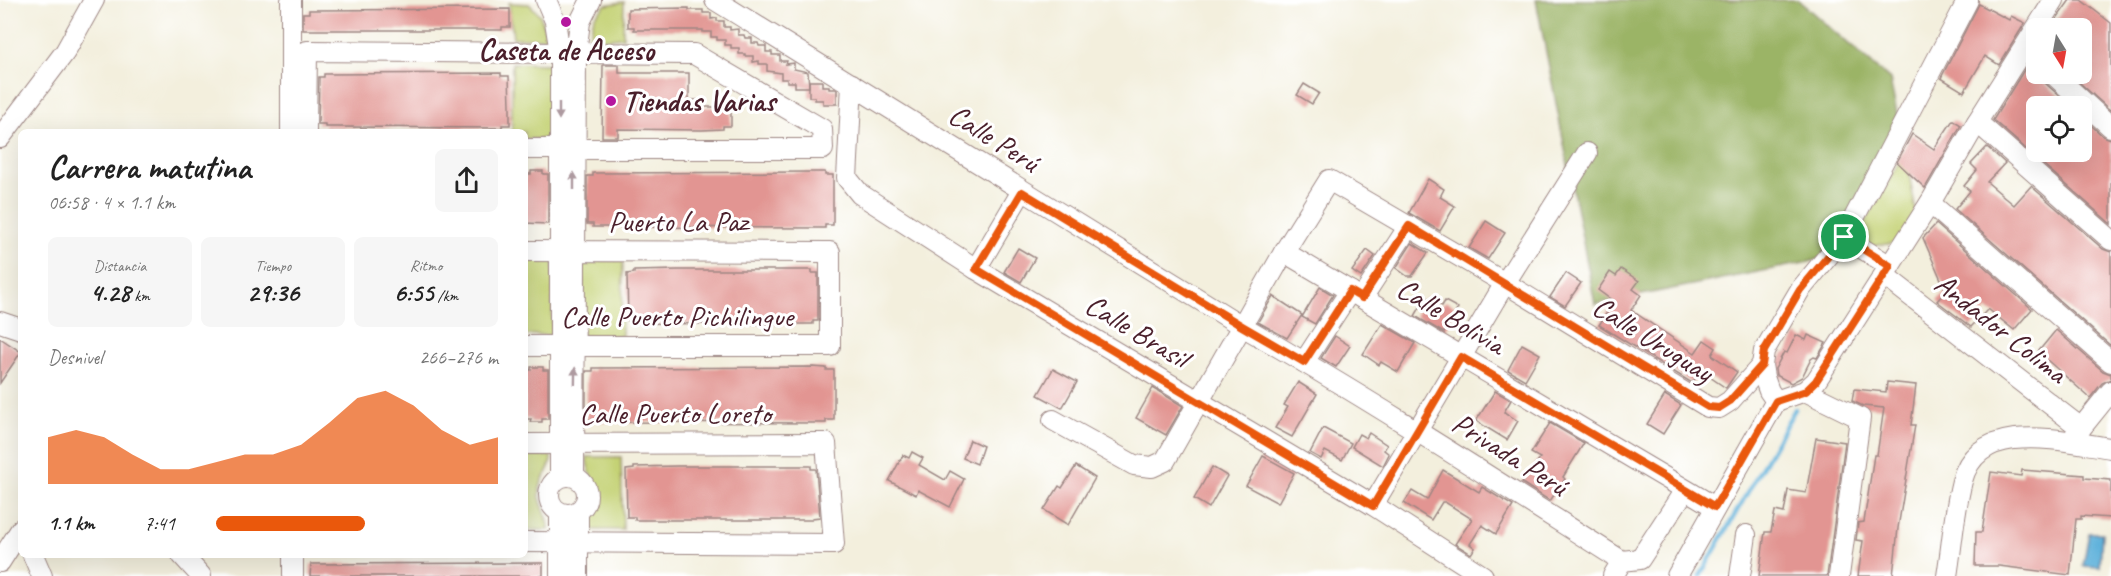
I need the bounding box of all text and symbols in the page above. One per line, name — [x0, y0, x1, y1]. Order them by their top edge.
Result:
marker: Caseta de Acceso — [559, 15, 573, 29]
north arrow — [2026, 18, 2092, 84]
map controls — [2026, 18, 2092, 162]
place label: Caseta de Acceso — [478, 31, 656, 69]
place label: Tiendas Varias — [623, 82, 779, 120]
marker: Tiendas Varias — [604, 94, 618, 108]
street label: Calle Perú — [942, 95, 1049, 182]
button: locate — [2026, 96, 2092, 162]
one-way arrow — [554, 102, 564, 121]
text: Carrera matutina — [48, 146, 251, 188]
button: share — [435, 149, 498, 212]
one-way arrow — [569, 171, 579, 190]
text: 06:58 · 4 × 1.1 km — [48, 190, 175, 215]
street label: Puerto La Paz — [608, 202, 751, 240]
pin — [1818, 211, 1869, 262]
icon: arrive — [1827, 220, 1860, 253]
text: Distancia — [94, 256, 146, 276]
text: Tiempo — [255, 256, 291, 276]
text: Ritmo — [410, 256, 442, 276]
street label: Andador Colima — [1927, 264, 2076, 393]
street label: Calle Bolivia — [1390, 269, 1514, 364]
text: 4.28 — [90, 276, 130, 309]
text: 29:36 — [247, 276, 299, 309]
text: 6:55 — [394, 276, 434, 309]
street label: Calle Brasil — [1078, 285, 1200, 379]
text: km — [130, 286, 150, 306]
text: /km — [434, 286, 458, 306]
street label: Calle Uruguay — [1586, 287, 1722, 392]
street label: Calle Puerto Pichilingue — [561, 297, 795, 335]
text: Desnivel — [48, 345, 102, 370]
text: 266–276 m — [419, 345, 498, 370]
one-way arrow — [571, 366, 580, 385]
street label: Calle Puerto Loreto — [579, 394, 774, 432]
street label: Privada Perú — [1445, 404, 1577, 506]
text: 1.1 km — [48, 511, 95, 536]
text: 7:41 — [144, 511, 175, 536]

